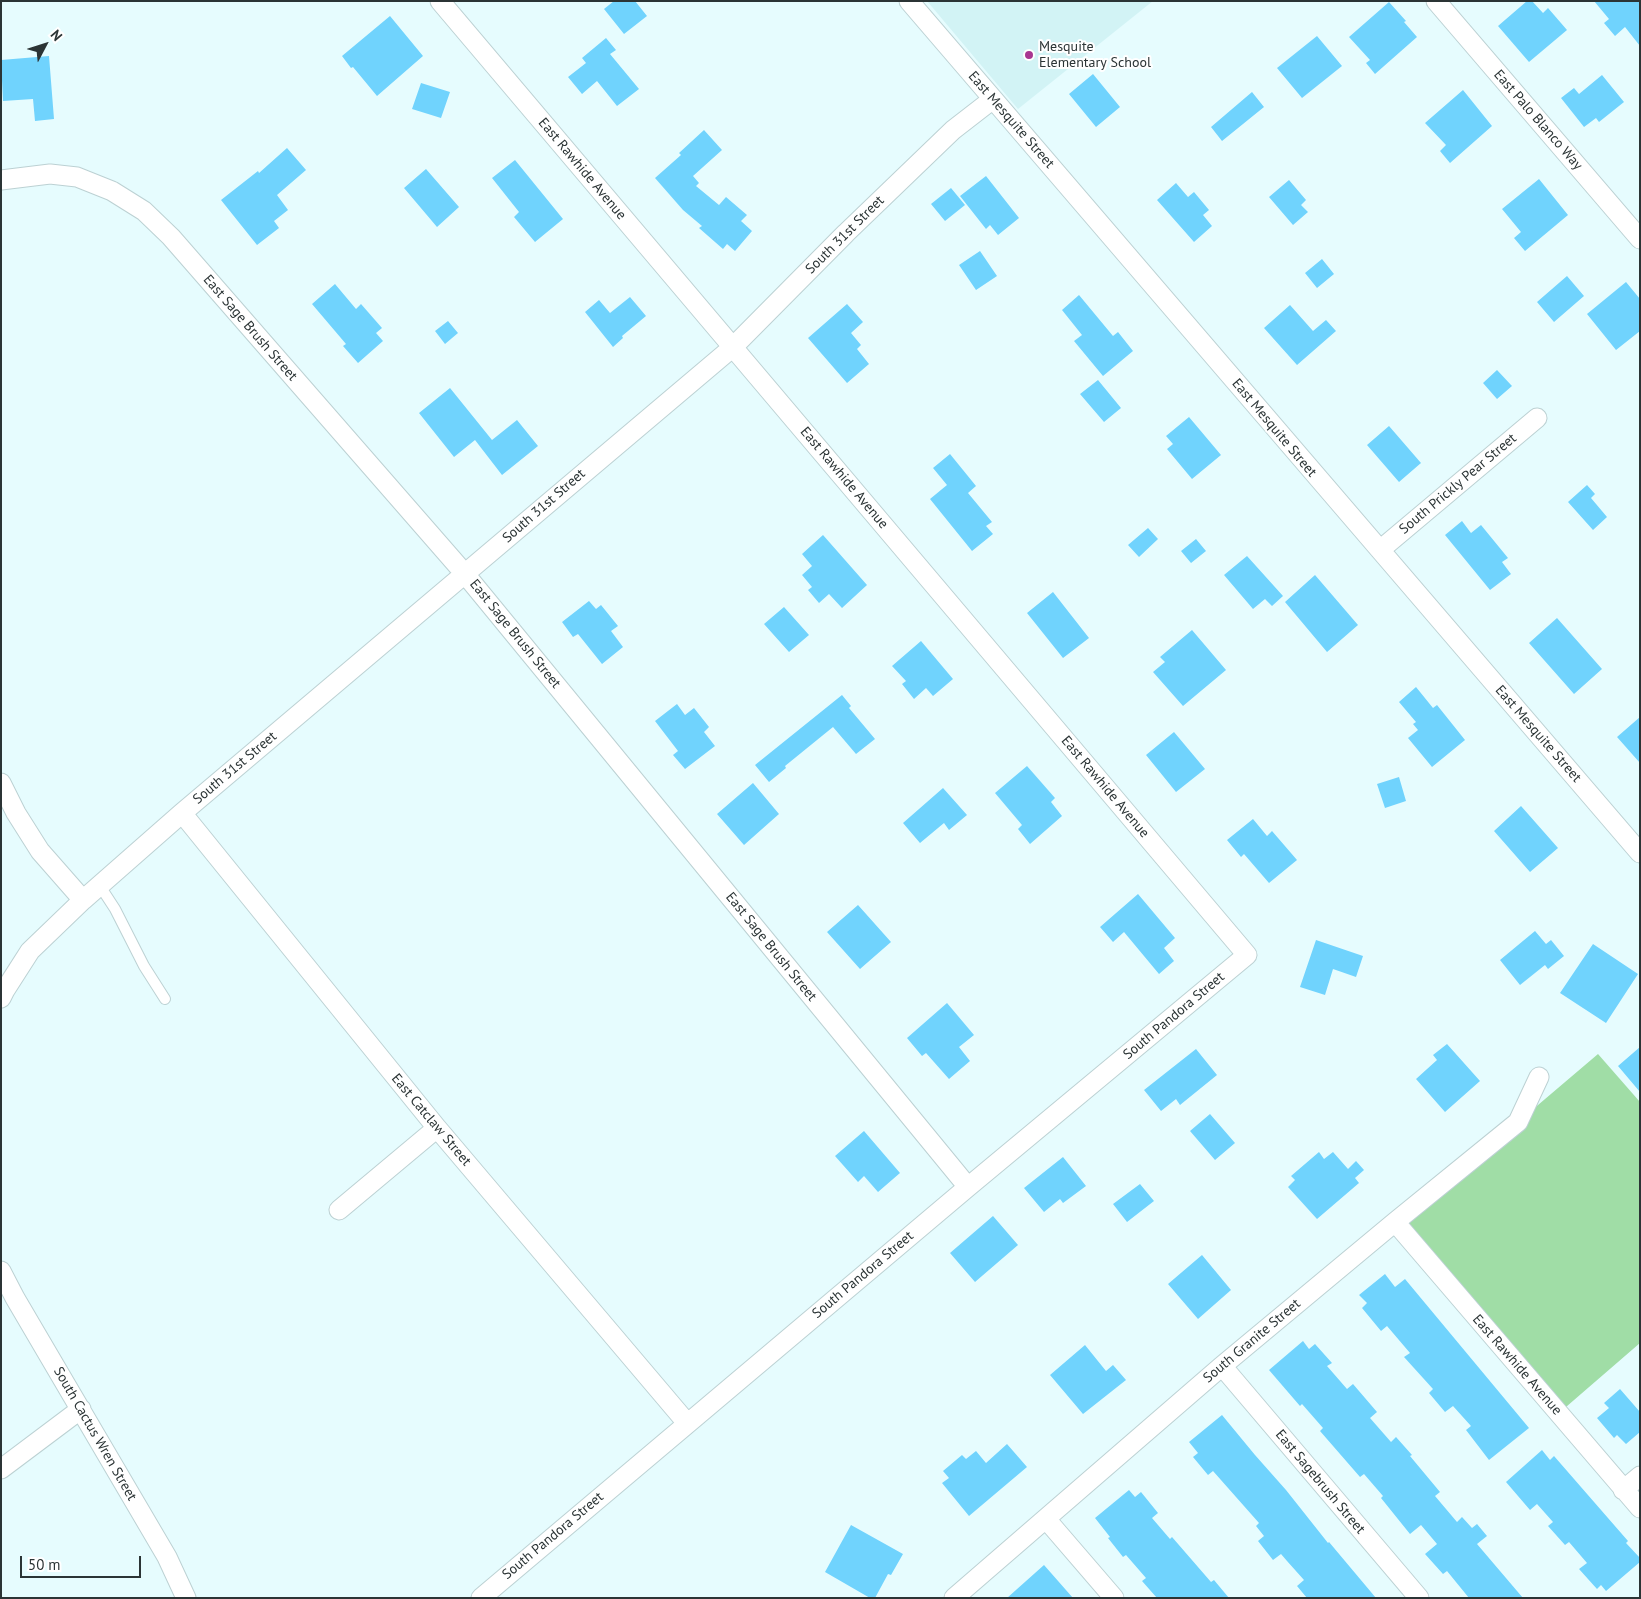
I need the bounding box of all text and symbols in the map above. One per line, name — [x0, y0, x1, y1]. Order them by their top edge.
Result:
north arrow — [20, 20, 70, 70]
text: N — [47, 26, 66, 45]
place label: Mesquite Elementary School — [1039, 39, 1151, 72]
marker: Mesquite Elementary School — [1023, 49, 1035, 61]
street label: East Palo Blanco Way — [1490, 67, 1586, 173]
street label: East Mesquite Street — [964, 68, 1058, 172]
street label: East Rawhide Avenue — [535, 115, 629, 223]
street label: South 31st Street — [802, 192, 888, 278]
street label: East Sage Brush Street — [199, 272, 301, 384]
street label: East Mesquite Street — [1228, 376, 1320, 480]
street label: East Rawhide Avenue — [797, 424, 891, 532]
street label: South Prickly Pear Street — [1396, 430, 1520, 538]
street label: South 31st Street — [499, 466, 589, 546]
street label: East Sage Brush Street — [466, 576, 564, 692]
street label: East Mesquite Street — [1491, 682, 1585, 786]
street label: South 31st Street — [190, 728, 280, 808]
street label: East Rawhide Avenue — [1058, 733, 1152, 841]
street label: East Sage Brush Street — [722, 889, 820, 1005]
street label: South Pandora Street — [1120, 969, 1228, 1063]
street label: East Catclaw Street — [388, 1070, 474, 1170]
street label: South Pandora Street — [809, 1228, 917, 1322]
street label: South Granite Street — [1200, 1296, 1304, 1386]
street label: East Rawhide Avenue — [1469, 1311, 1565, 1419]
street label: South Cactus Wren Street — [50, 1364, 140, 1504]
street label: East Sagebrush Street — [1272, 1427, 1368, 1537]
street label: South Pandora Street — [499, 1489, 607, 1583]
scale bar — [22, 1546, 144, 1578]
text: 50 m — [28, 1555, 61, 1574]

